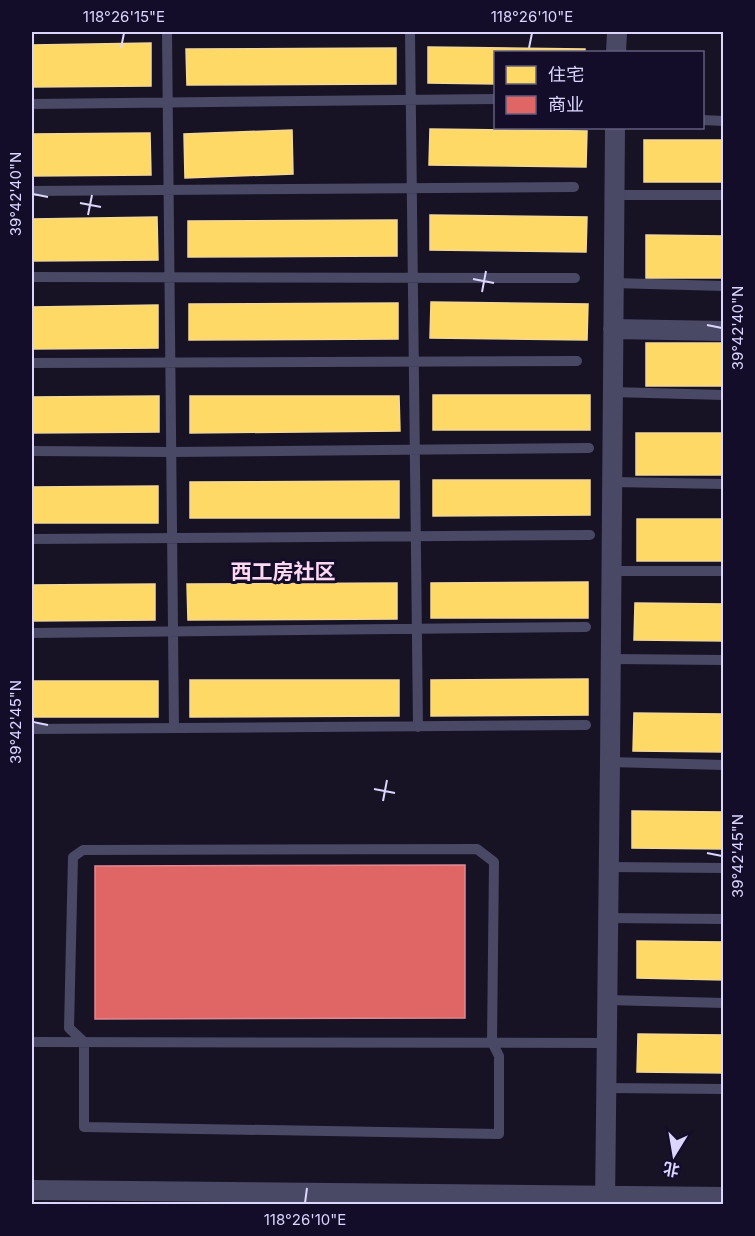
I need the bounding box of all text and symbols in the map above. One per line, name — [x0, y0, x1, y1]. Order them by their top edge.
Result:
text: 118°26'15"E — [83, 7, 165, 26]
text: 118°26'10"E — [491, 7, 573, 26]
legend — [494, 51, 704, 129]
text: 住宅 — [548, 64, 584, 85]
text: 商业 — [548, 94, 584, 115]
text: 39°42'40"N — [6, 152, 25, 236]
text: 39°42'40"N — [728, 286, 747, 370]
district label: 西工房社区 — [231, 559, 336, 584]
text: 39°42'45"N — [6, 680, 25, 764]
text: 39°42'45"N — [728, 814, 747, 898]
north arrow — [644, 1125, 704, 1185]
text: 北 — [661, 1158, 681, 1181]
text: 118°26'10"E — [264, 1210, 346, 1229]

